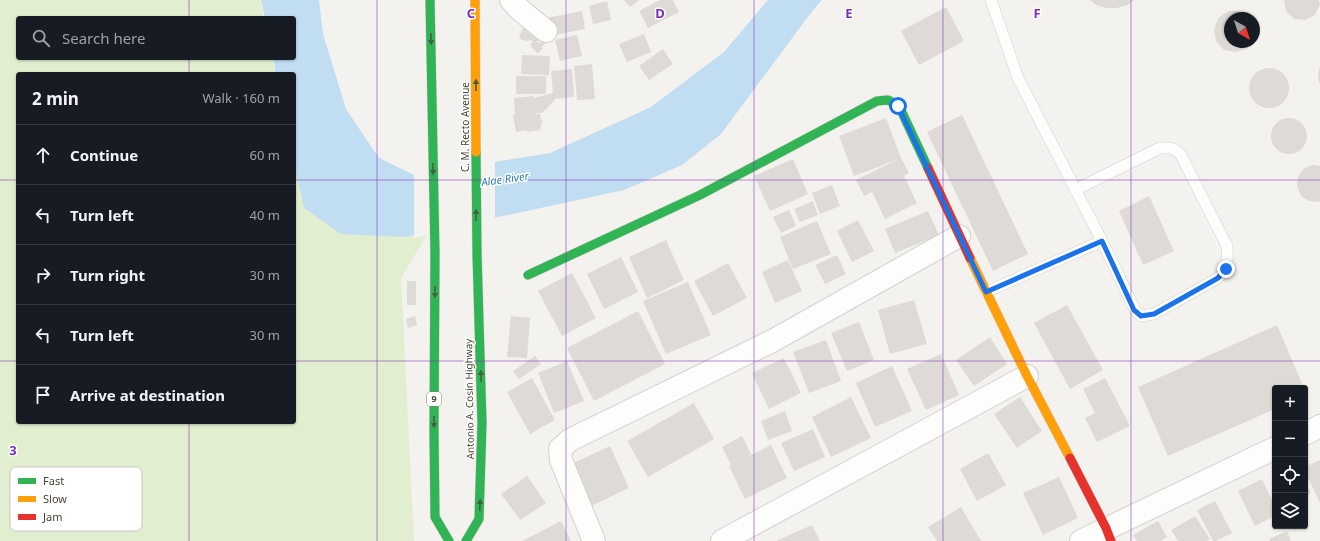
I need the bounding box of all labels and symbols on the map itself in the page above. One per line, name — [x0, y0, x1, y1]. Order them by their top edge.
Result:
text: C — [467, 4, 475, 22]
text: D — [655, 4, 665, 22]
text: E — [845, 4, 853, 22]
text: F — [1033, 4, 1041, 22]
north arrow — [1224, 12, 1260, 48]
one-way arrow — [428, 33, 434, 46]
one-way arrow — [473, 78, 479, 91]
street label: C. M. Recto Avenue — [458, 82, 472, 172]
route start — [889, 97, 907, 115]
one-way arrow — [430, 163, 437, 175]
water label: Alae River — [479, 168, 530, 189]
one-way arrow — [473, 208, 479, 221]
route end — [1217, 260, 1235, 278]
one-way arrow — [432, 286, 438, 299]
street label: Antonio A. Cosin Highway — [461, 338, 477, 459]
one-way arrow — [477, 370, 484, 382]
road number: 9 — [427, 392, 441, 406]
one-way arrow — [431, 416, 437, 429]
text: 3 — [9, 441, 17, 459]
legend — [10, 467, 142, 531]
text: Fast — [43, 473, 64, 488]
text: Slow — [43, 491, 67, 506]
one-way arrow — [477, 498, 483, 511]
text: Jam — [42, 509, 62, 524]

